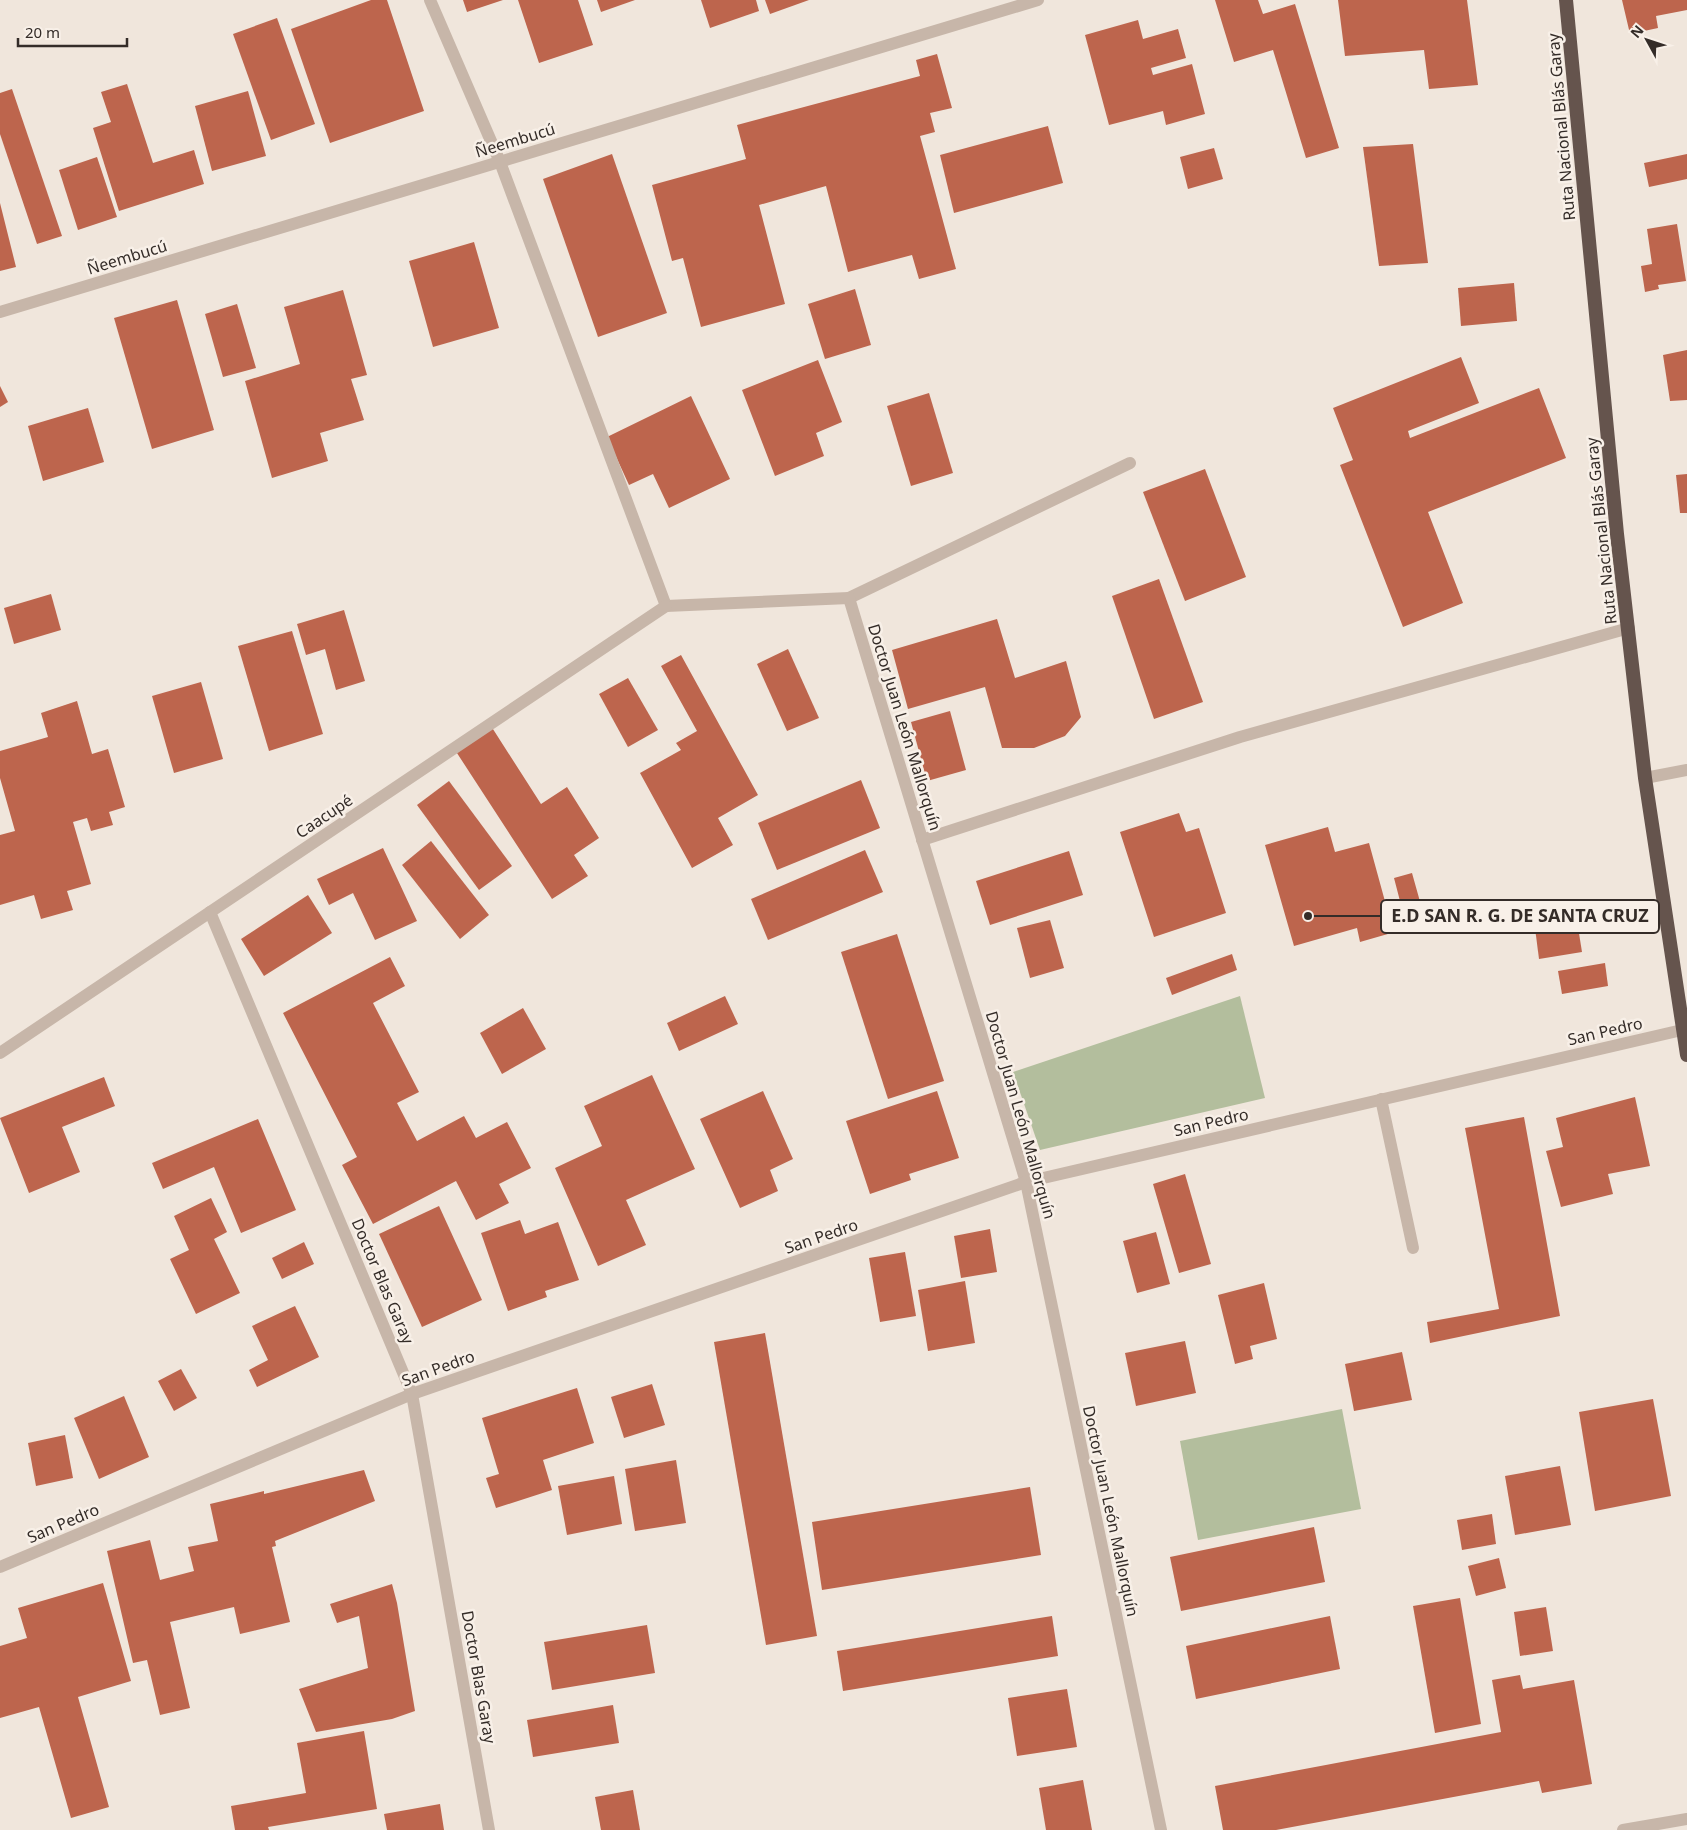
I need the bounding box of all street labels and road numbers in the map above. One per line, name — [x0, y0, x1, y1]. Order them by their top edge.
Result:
street label: Ruta Nacional Blás Garay — [1542, 32, 1580, 222]
street label: Ñeembucú — [472, 117, 558, 163]
street label: Ñeembucú — [84, 234, 170, 280]
street label: Ruta Nacional Blás Garay — [1580, 436, 1622, 626]
street label: Doctor Juan León Mallorquín — [863, 621, 947, 833]
street label: Caacupé — [291, 789, 357, 843]
street label: Doctor Juan León Mallorquín — [981, 1009, 1061, 1221]
street label: San Pedro — [1565, 1012, 1645, 1050]
street label: San Pedro — [1171, 1103, 1251, 1141]
street label: San Pedro — [781, 1213, 861, 1259]
street label: Doctor Blas Garay — [347, 1215, 420, 1348]
street label: San Pedro — [398, 1345, 478, 1391]
street label: Doctor Juan León Mallorquín — [1078, 1403, 1144, 1619]
street label: San Pedro — [24, 1498, 102, 1548]
street label: Doctor Blas Garay — [456, 1609, 502, 1746]

